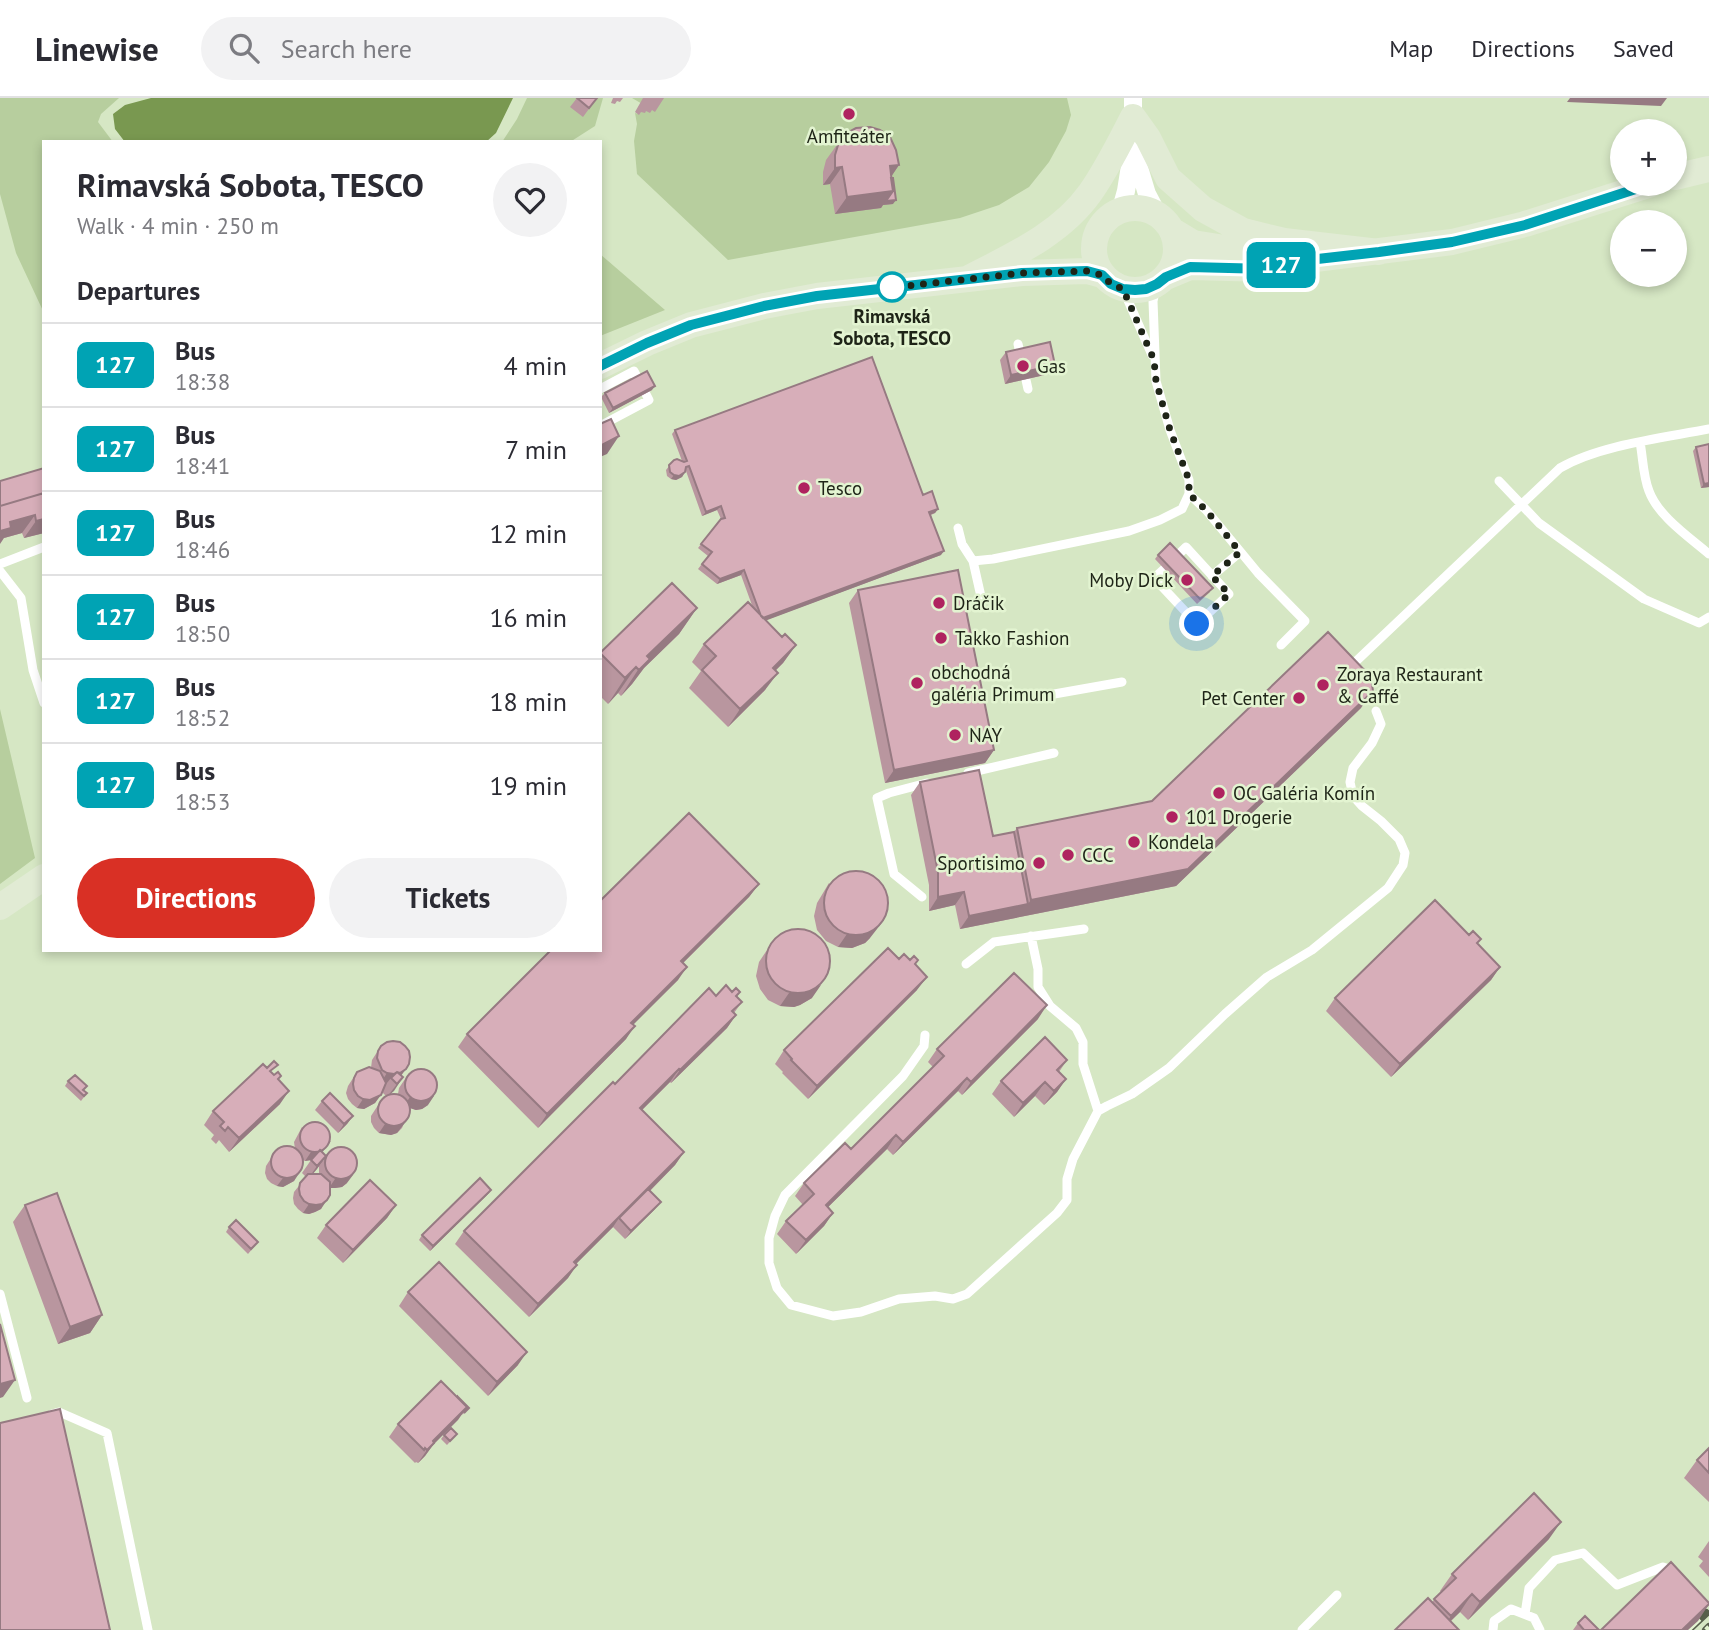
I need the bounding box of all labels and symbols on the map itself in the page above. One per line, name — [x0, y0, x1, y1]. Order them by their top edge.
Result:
marker: Amfiteáter — [841, 106, 857, 122]
place label: Amfiteáter — [807, 124, 892, 148]
line badge: 127 — [1241, 242, 1321, 288]
marker: Rimavská Sobota, TESCO — [877, 272, 907, 302]
place label: Rimavská Sobota, TESCO — [833, 304, 951, 350]
place label: Gas — [1037, 354, 1066, 378]
marker: Gas — [1015, 358, 1031, 374]
place label: Tesco — [818, 476, 862, 500]
marker: Tesco — [796, 480, 812, 496]
place label: Moby Dick — [1089, 568, 1173, 592]
marker: Moby Dick — [1179, 572, 1195, 588]
place label: Dráčik — [953, 591, 1004, 615]
marker: Dráčik — [931, 595, 947, 611]
your location — [1179, 606, 1214, 641]
place label: Takko Fashion — [955, 626, 1070, 650]
marker: Takko Fashion — [933, 630, 949, 646]
place label: obchodná galéria Primum — [931, 660, 1054, 706]
place label: Zoraya Restaurant & Caffé — [1337, 662, 1483, 708]
marker: obchodná galéria Primum — [909, 675, 925, 691]
marker: Zoraya Restaurant & Caffé — [1315, 677, 1331, 693]
place label: Pet Center — [1201, 686, 1286, 710]
marker: Pet Center — [1291, 690, 1307, 706]
place label: NAY — [969, 723, 1003, 747]
marker: NAY — [947, 727, 963, 743]
place label: OC Galéria Komín — [1233, 781, 1375, 805]
marker: OC Galéria Komín — [1211, 785, 1227, 801]
place label: 101 Drogerie — [1186, 805, 1292, 829]
marker: 101 Drogerie — [1164, 809, 1180, 825]
place label: Kondela — [1148, 830, 1214, 854]
marker: Kondela — [1126, 834, 1142, 850]
place label: CCC — [1082, 843, 1114, 867]
marker: CCC — [1060, 847, 1076, 863]
place label: Sportisimo — [937, 851, 1025, 875]
marker: Sportisimo — [1031, 855, 1047, 871]

